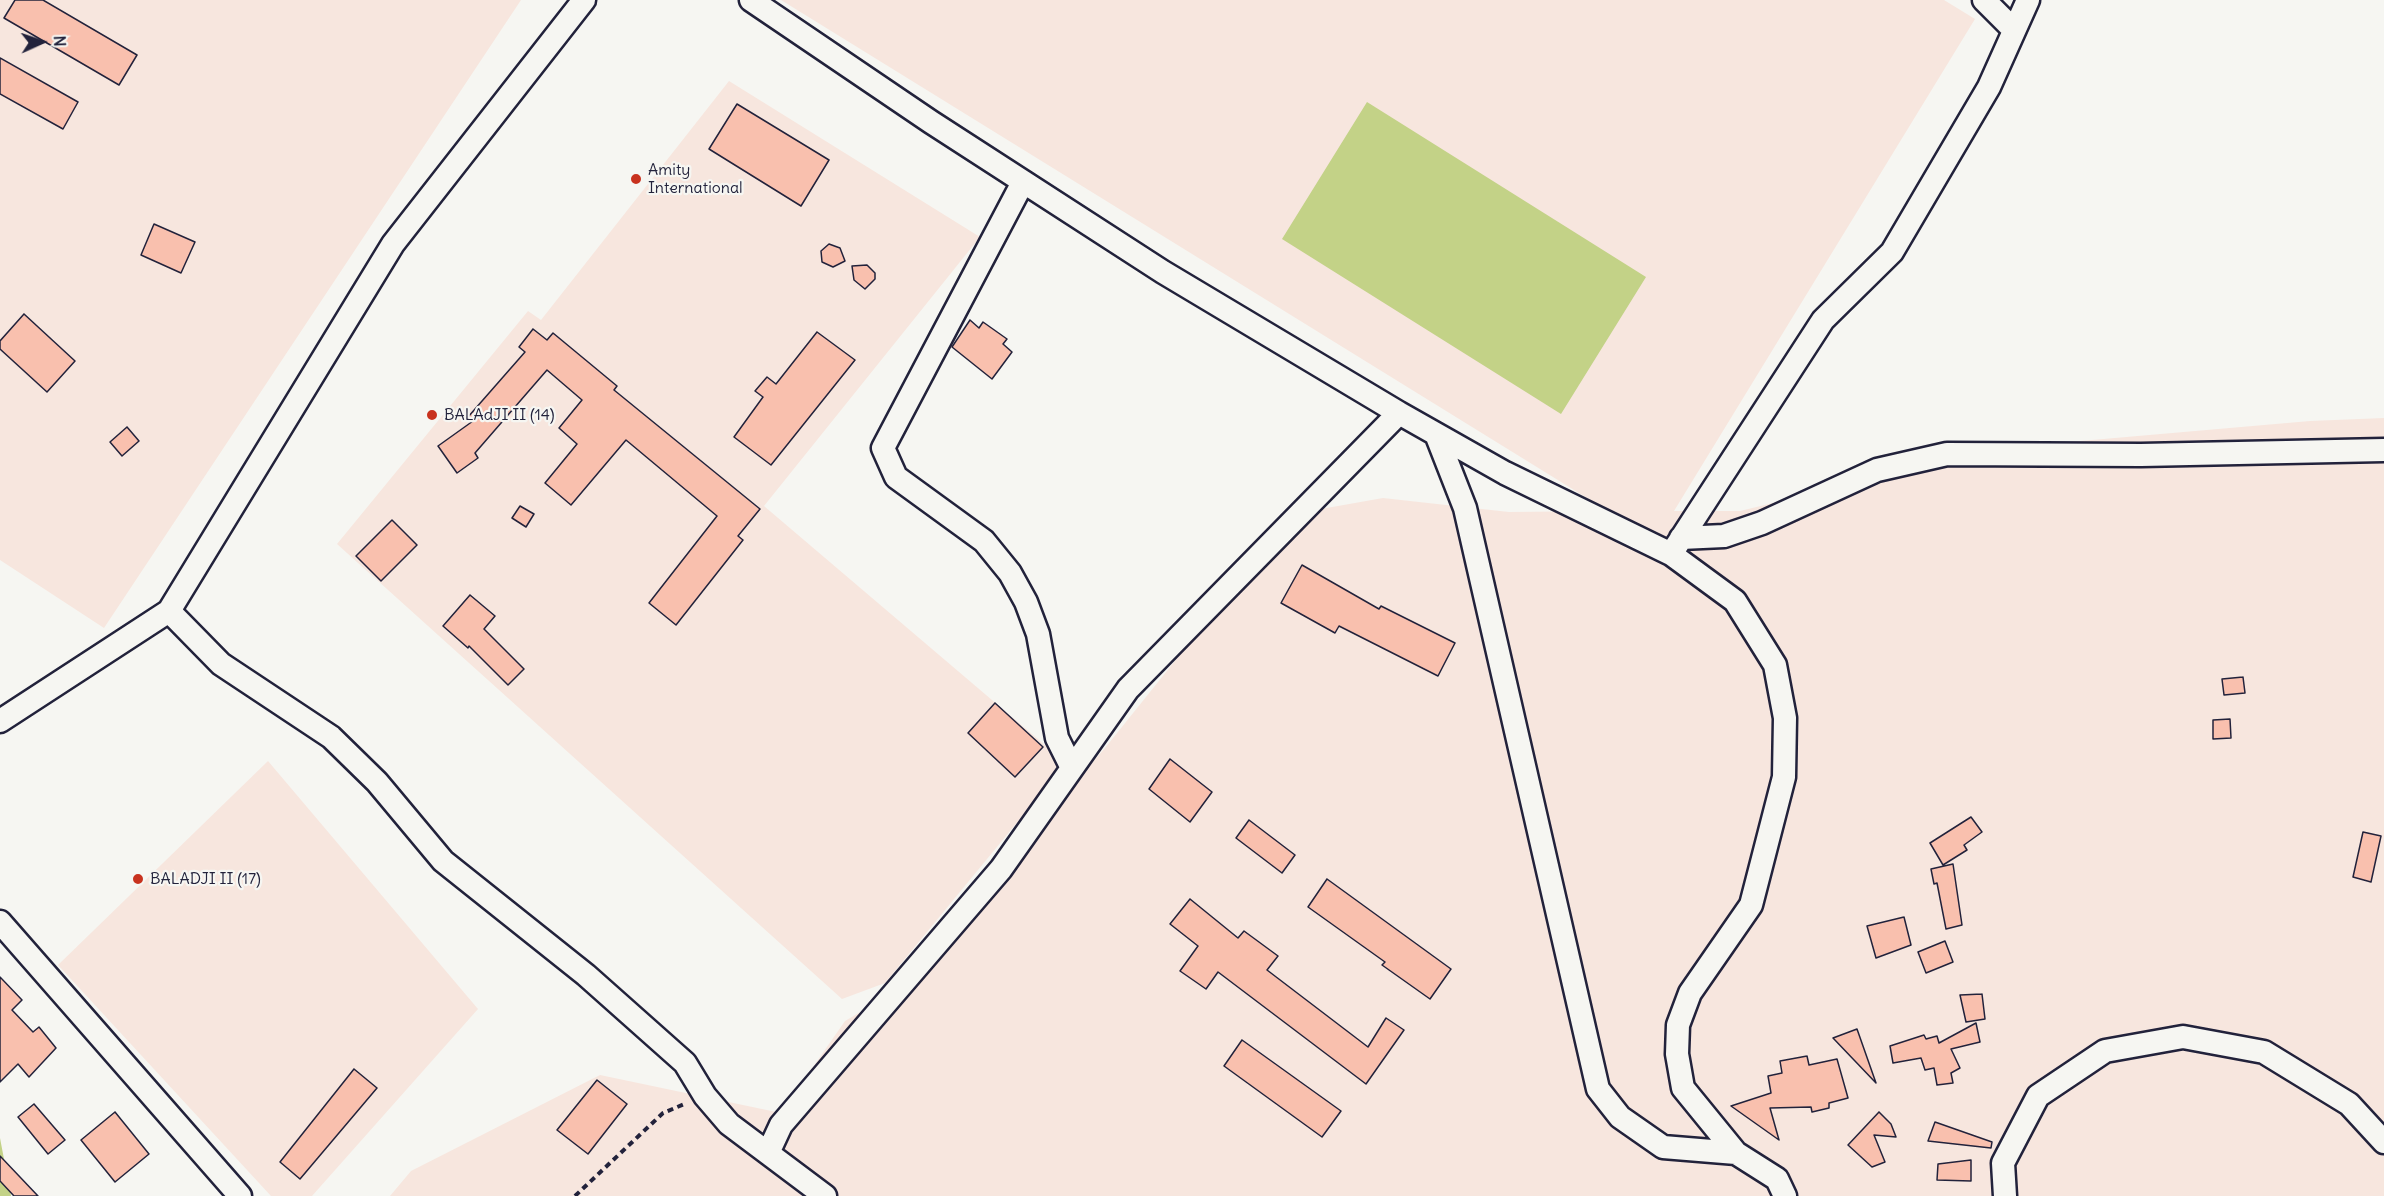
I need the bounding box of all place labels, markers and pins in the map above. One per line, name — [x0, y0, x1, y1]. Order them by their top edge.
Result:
place label: Amity International — [648, 160, 743, 198]
marker: Amity International — [629, 172, 643, 186]
place label: BALAdJI II (14) — [444, 405, 555, 425]
marker: BALAdJI II (14) — [425, 408, 439, 422]
place label: BALADJI II (17) — [150, 869, 261, 889]
marker: BALADJI II (17) — [131, 872, 145, 886]

